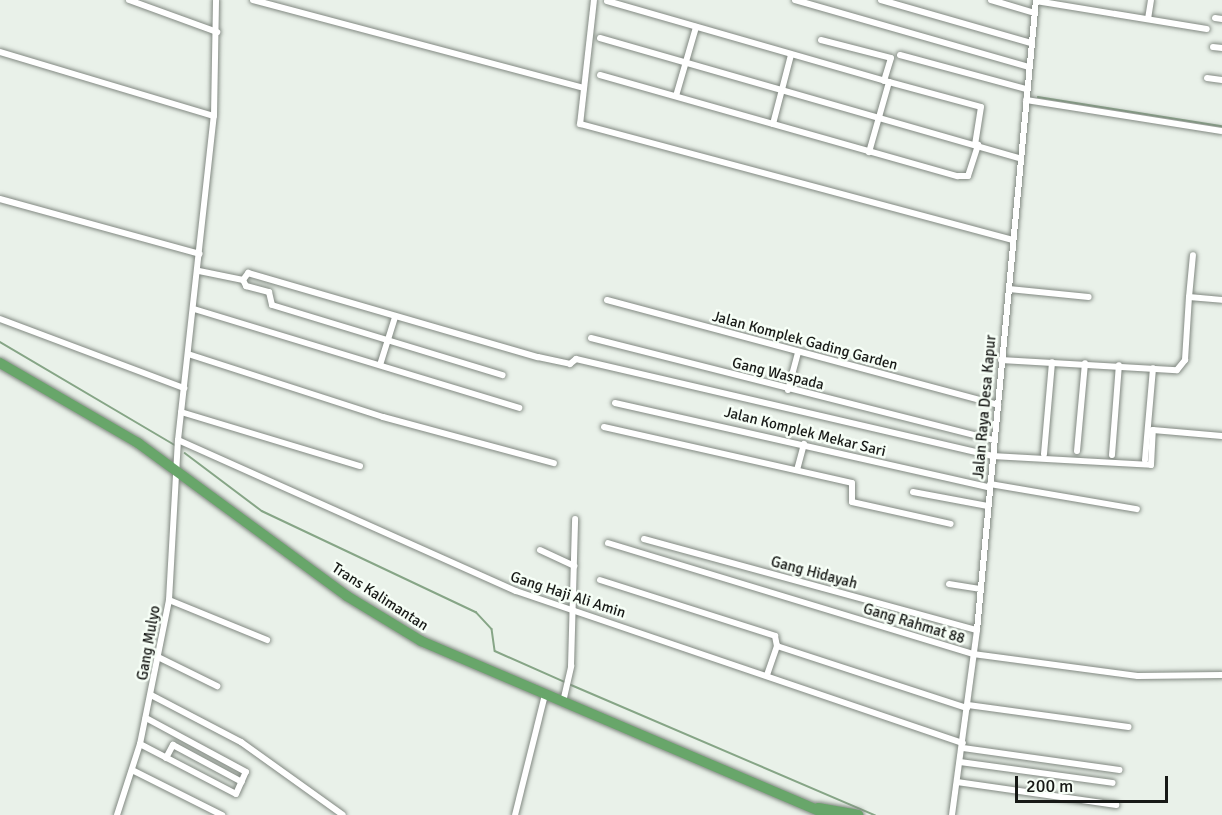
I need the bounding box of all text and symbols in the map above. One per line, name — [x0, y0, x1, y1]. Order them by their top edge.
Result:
street label: Jalan Komplek Gading Garden — [710, 308, 900, 374]
street label: Jalan Raya Desa Kapur — [970, 334, 1000, 480]
street label: Gang Waspada — [730, 354, 826, 394]
street label: Jalan Komplek Mekar Sari — [722, 403, 888, 461]
street label: Gang Hidayah — [769, 553, 859, 593]
street label: Trans Kalimantan — [328, 559, 432, 635]
street label: Gang Haji Ali Amin — [508, 568, 628, 622]
street label: Gang Rahmat 88 — [861, 600, 967, 648]
street label: Gang Mulyo — [134, 604, 164, 682]
scale bar — [1018, 764, 1171, 802]
text: 200 m — [1026, 775, 1073, 797]

